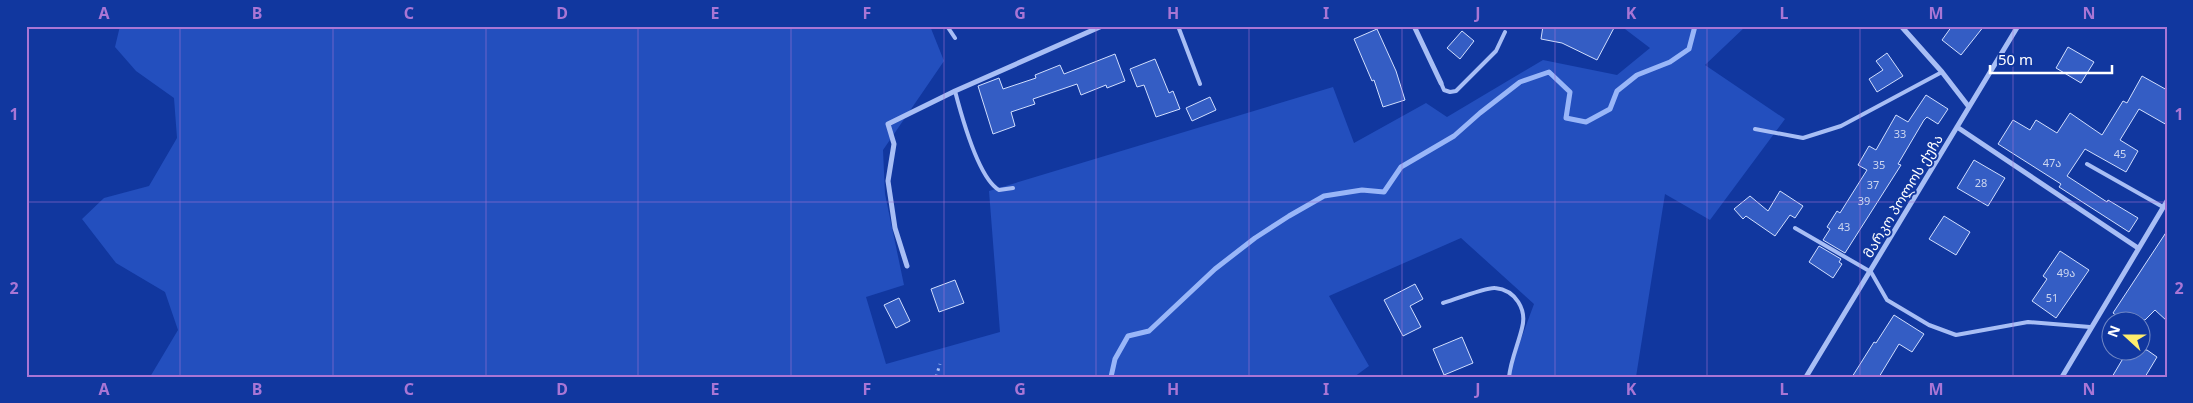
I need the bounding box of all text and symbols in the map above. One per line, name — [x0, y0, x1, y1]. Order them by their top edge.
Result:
text: A — [98, 2, 110, 24]
text: B — [252, 2, 262, 24]
text: C — [404, 2, 414, 24]
text: D — [556, 2, 568, 24]
text: E — [711, 2, 720, 24]
text: F — [863, 2, 871, 24]
text: G — [1014, 2, 1026, 24]
text: H — [1167, 2, 1179, 24]
text: I — [1323, 2, 1329, 24]
text: J — [1473, 2, 1481, 24]
text: K — [1626, 2, 1637, 24]
text: L — [1780, 2, 1789, 24]
text: M — [1928, 2, 1944, 24]
text: N — [2082, 2, 2096, 24]
scale bar — [1990, 42, 2113, 74]
text: 50 m — [1998, 49, 2033, 69]
text: 1 — [9, 103, 19, 125]
text: 1 — [2174, 103, 2184, 125]
house number: 33 — [1894, 126, 1906, 141]
street label: მარკო პოლოს ქუჩა — [1858, 130, 1947, 261]
house number: 45 — [2114, 146, 2126, 161]
house number: 47ა — [2043, 155, 2061, 170]
house number: 35 — [1873, 157, 1885, 172]
house number: 28 — [1975, 175, 1987, 190]
house number: 37 — [1867, 177, 1879, 192]
house number: 39 — [1858, 193, 1870, 208]
house number: 43 — [1838, 219, 1850, 234]
house number: 49ა — [2057, 265, 2075, 280]
text: 2 — [9, 277, 19, 299]
text: 2 — [2174, 277, 2184, 299]
house number: 51 — [2046, 290, 2058, 305]
north arrow — [2100, 310, 2150, 360]
text: N — [2102, 322, 2124, 340]
text: A — [98, 378, 110, 400]
text: B — [252, 378, 262, 400]
text: C — [404, 378, 414, 400]
text: D — [556, 378, 568, 400]
text: E — [711, 378, 720, 400]
text: F — [863, 378, 871, 400]
text: G — [1014, 378, 1026, 400]
text: H — [1167, 378, 1179, 400]
text: I — [1323, 378, 1329, 400]
text: J — [1473, 378, 1481, 400]
text: K — [1626, 378, 1637, 400]
text: L — [1780, 378, 1789, 400]
text: M — [1928, 378, 1944, 400]
text: N — [2082, 378, 2096, 400]

